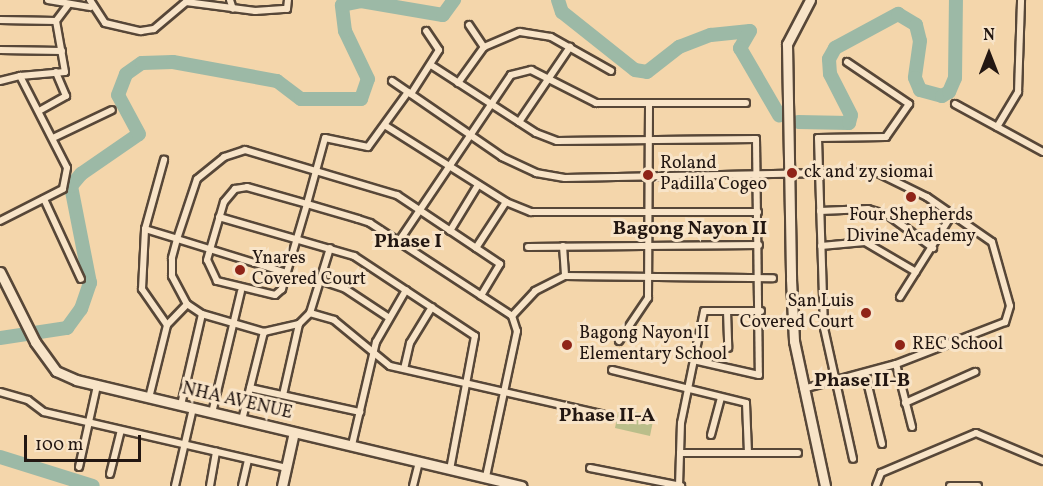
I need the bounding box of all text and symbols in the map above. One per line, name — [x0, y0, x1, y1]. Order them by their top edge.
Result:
north arrow — [959, 24, 1019, 84]
text: N — [983, 25, 995, 47]
place label: Roland Padilla Cogeo — [660, 154, 767, 196]
place label: ck and zy siomai — [804, 162, 934, 184]
marker: ck and zy siomai — [785, 166, 799, 180]
marker: Roland Padilla Cogeo — [641, 168, 655, 182]
marker: Four Shepherds Divine Academy — [904, 190, 918, 204]
place label: Four Shepherds Divine Academy — [846, 206, 976, 248]
district label: Bagong Nayon II — [613, 217, 767, 241]
district label: Phase I — [374, 230, 442, 254]
place label: Ynares Covered Court — [252, 249, 366, 292]
marker: Ynares Covered Court — [233, 263, 247, 277]
place label: San Luis Covered Court — [740, 292, 854, 334]
marker: San Luis Covered Court — [859, 306, 873, 320]
place label: Bagong Nayon II Elementary School — [579, 324, 728, 366]
place label: REC School — [912, 334, 1003, 356]
marker: Bagong Nayon II Elementary School — [560, 338, 574, 352]
marker: REC School — [893, 338, 907, 352]
district label: Phase II-B — [814, 369, 910, 393]
street label: NHA AVENUE — [180, 379, 294, 425]
district label: Phase II-A — [559, 404, 655, 428]
scale bar — [27, 423, 144, 461]
text: 100 m — [35, 433, 84, 458]

